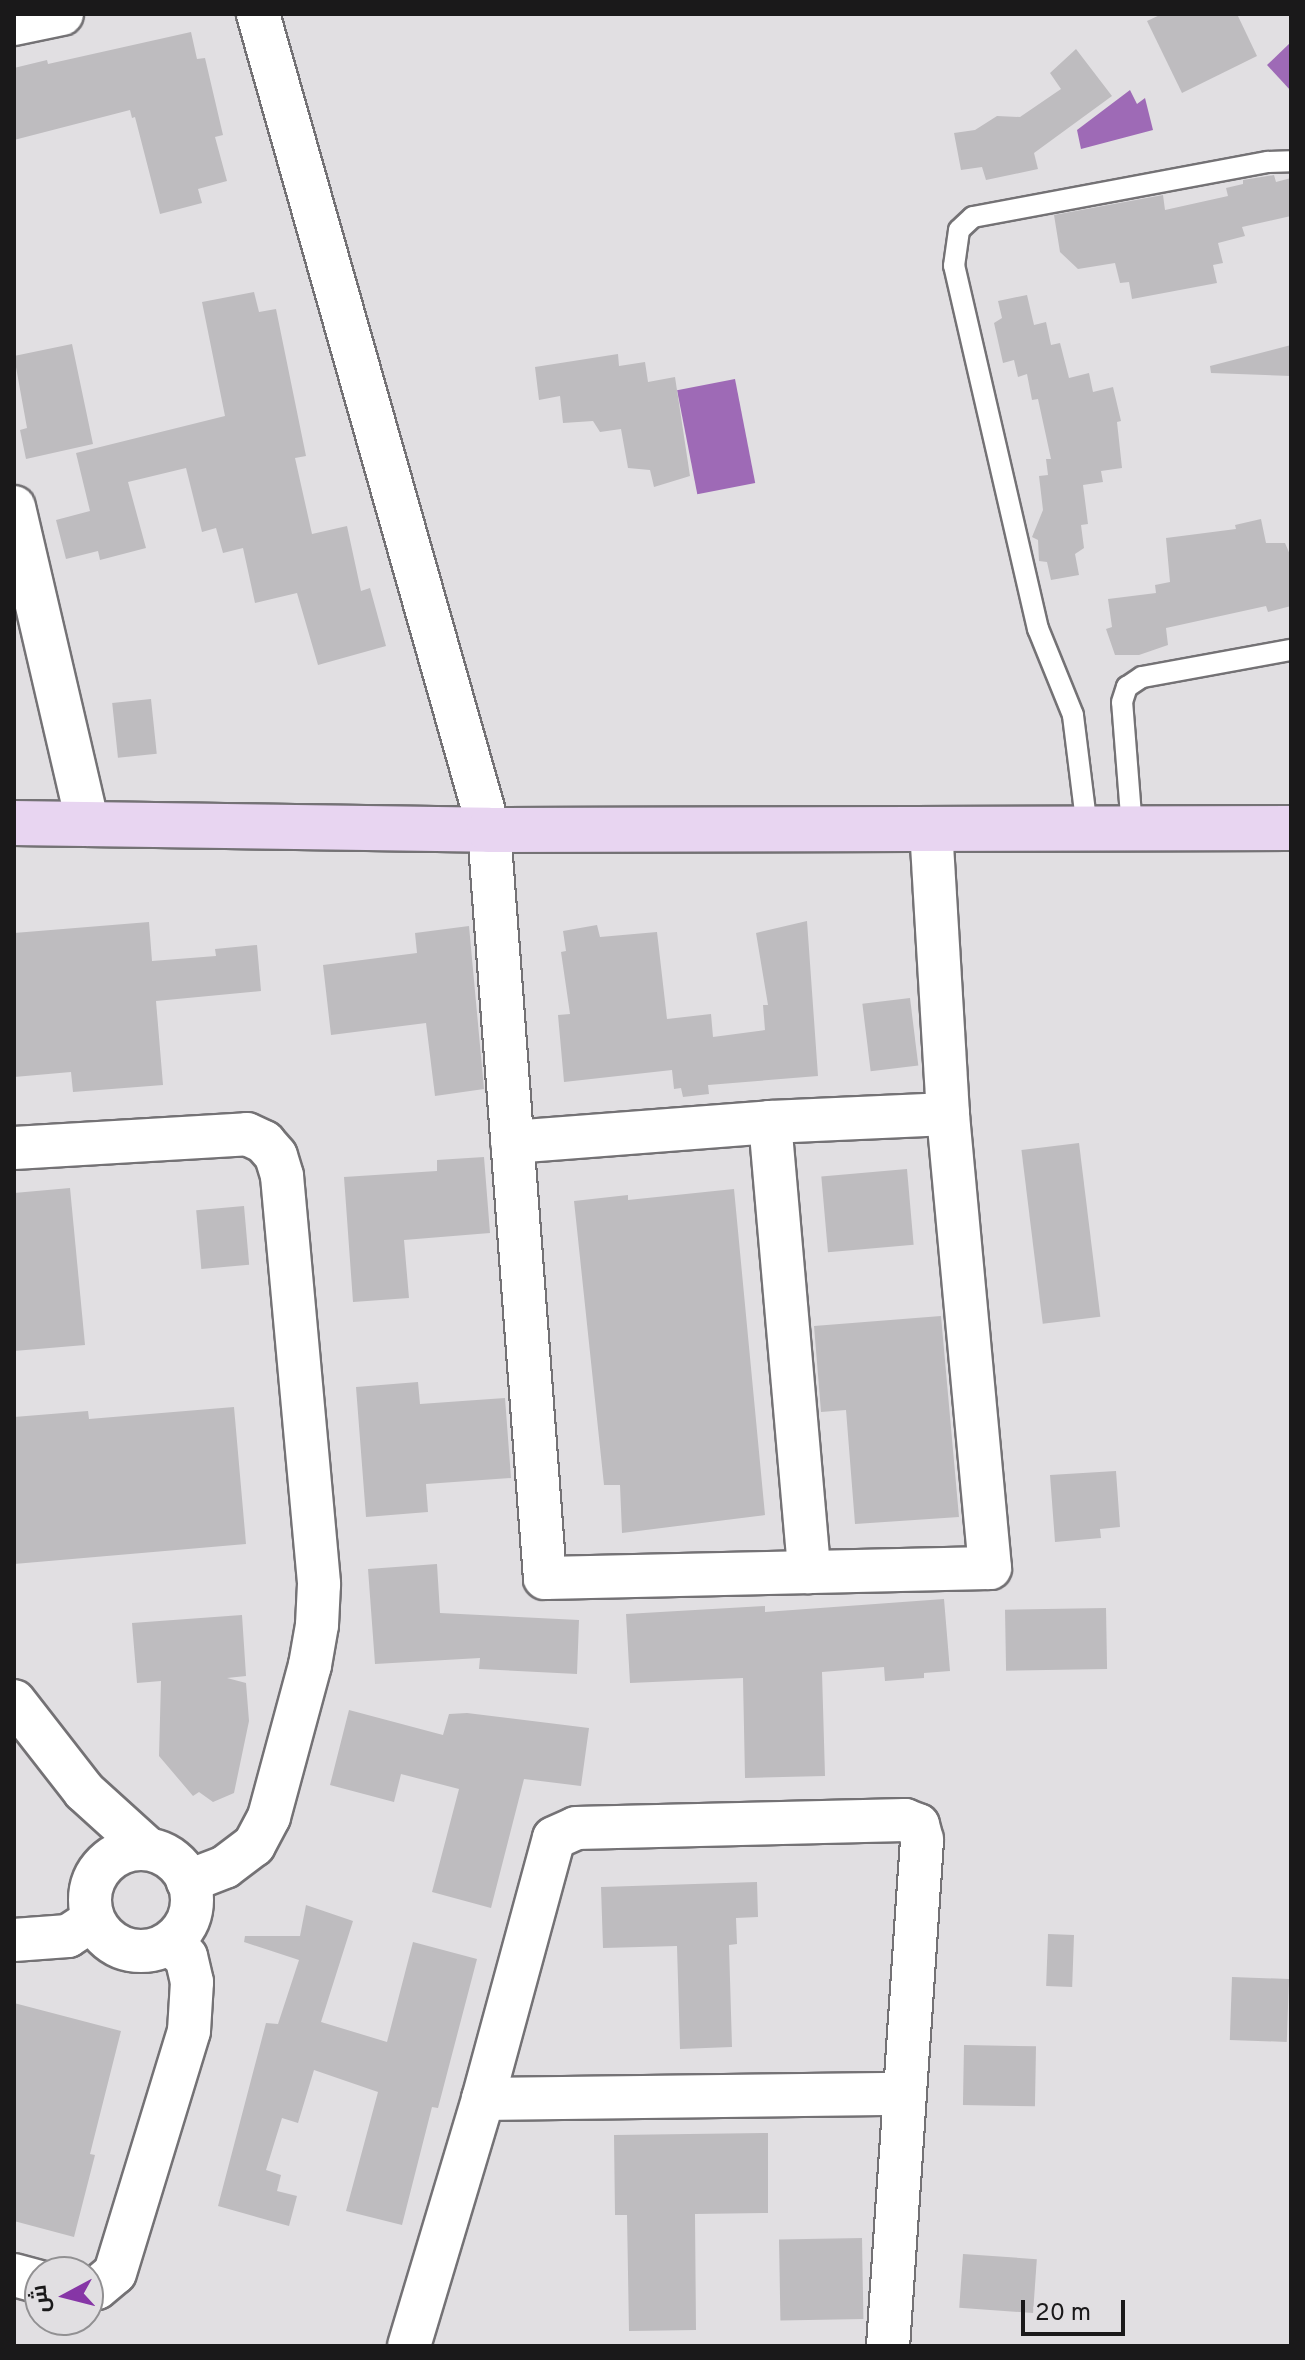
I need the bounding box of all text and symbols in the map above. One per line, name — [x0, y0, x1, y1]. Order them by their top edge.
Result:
north arrow — [24, 2256, 104, 2336]
text: ش — [27, 2283, 57, 2314]
scale bar — [1025, 2284, 1129, 2334]
text: 20 m — [1035, 2299, 1091, 2329]

